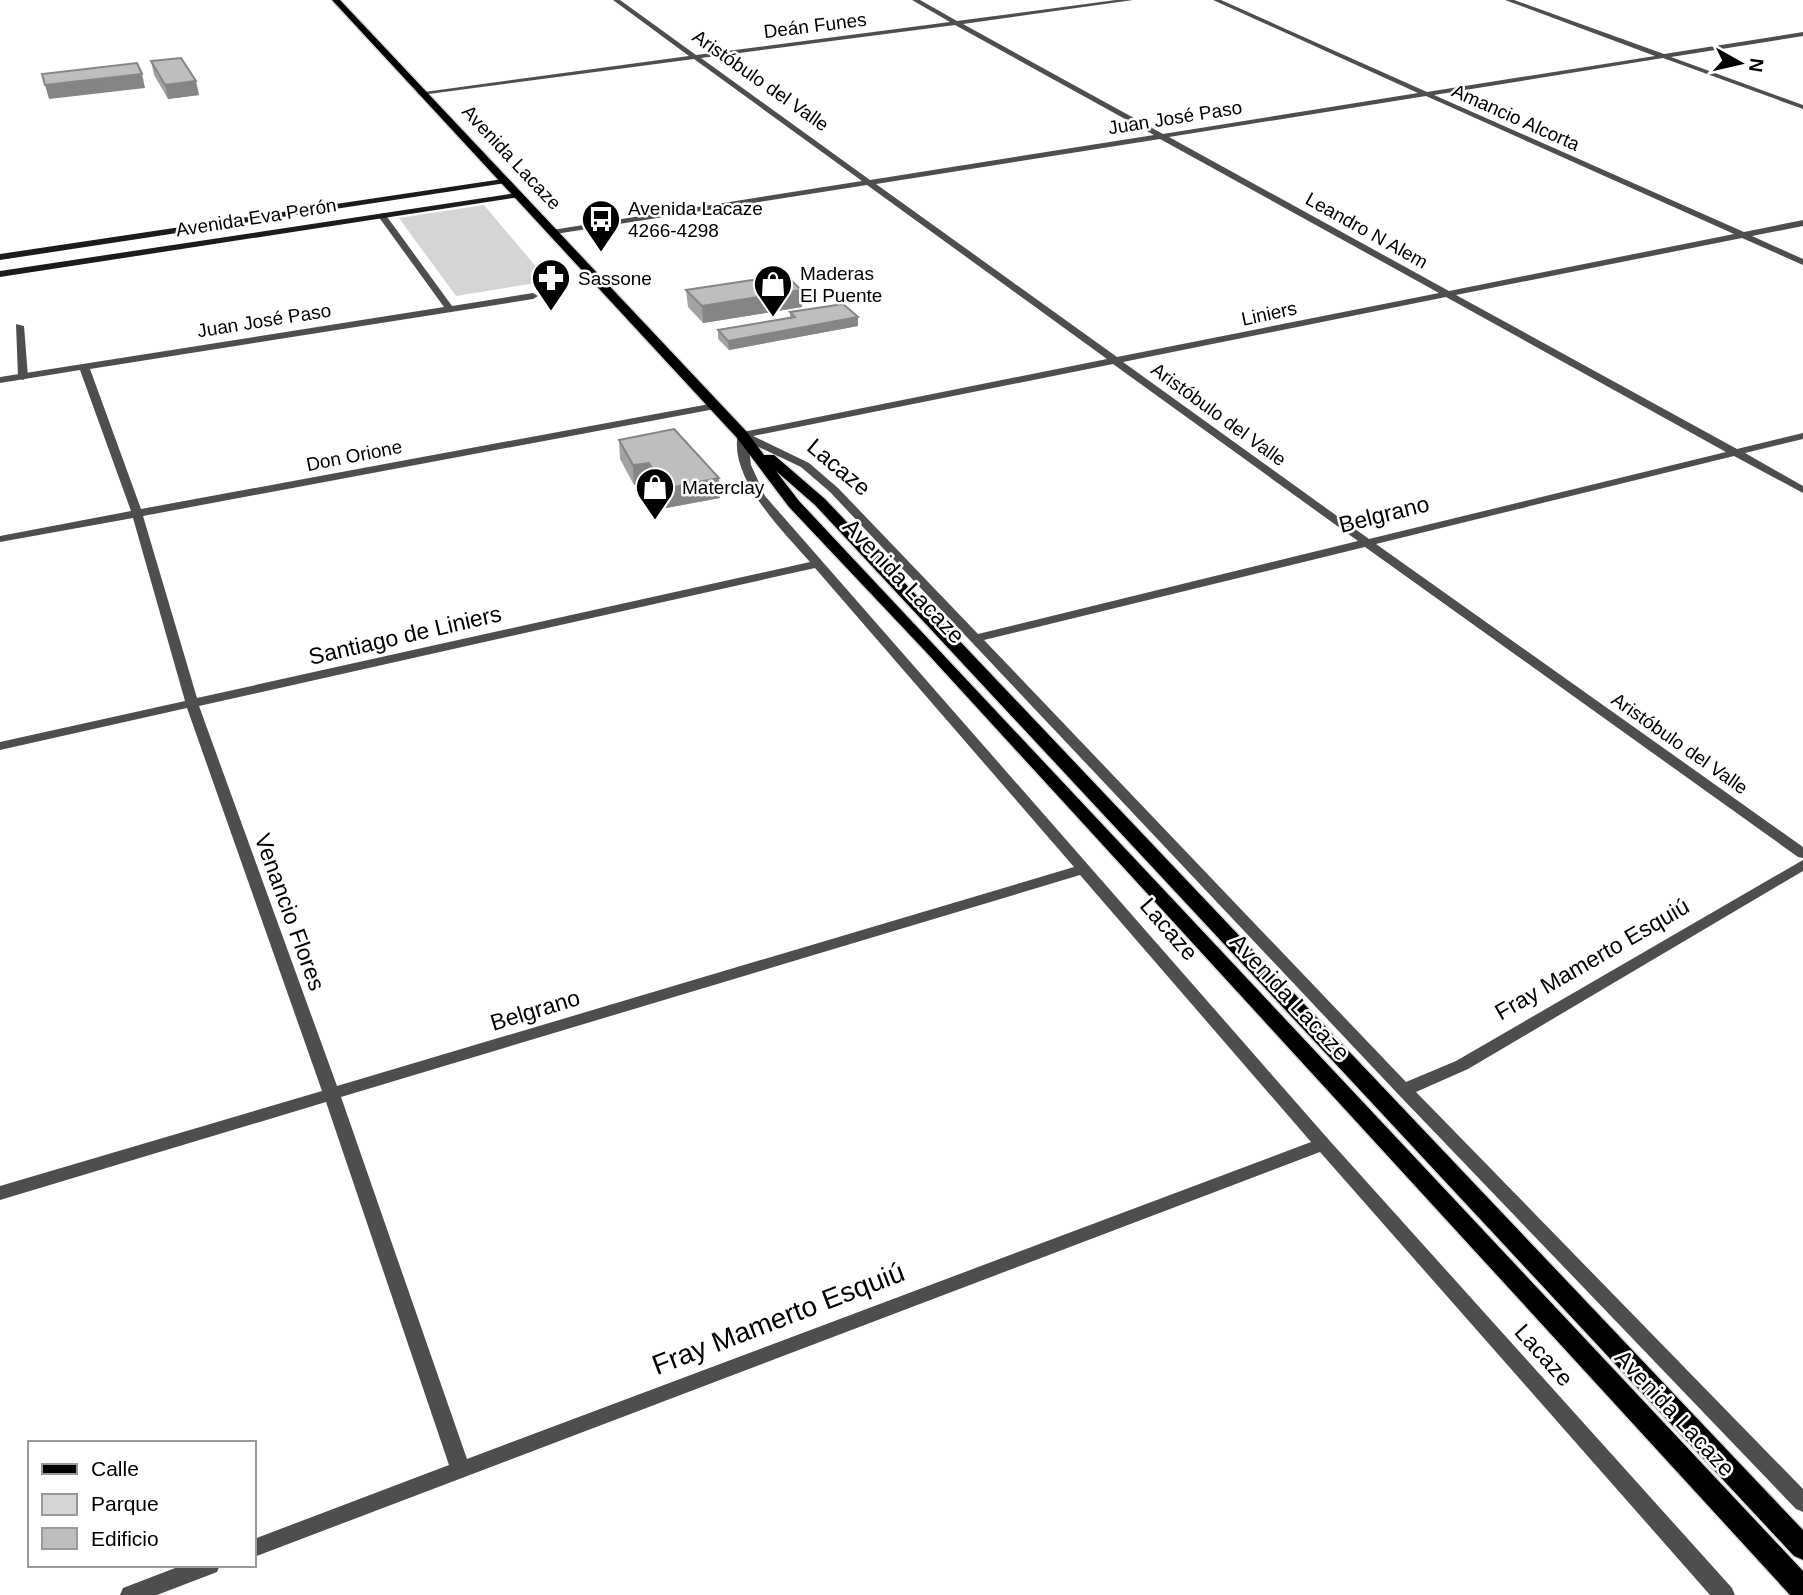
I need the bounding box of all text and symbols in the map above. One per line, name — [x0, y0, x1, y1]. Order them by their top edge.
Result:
street label: Deán Funes — [762, 9, 868, 42]
street label: Aristóbulo del Valle — [689, 26, 833, 135]
north arrow — [1705, 28, 1775, 98]
text: N — [1745, 57, 1768, 74]
street label: Amancio Alcorta — [1449, 80, 1583, 155]
street label: Juan José Paso — [1107, 97, 1243, 138]
street label: Avenida Lacaze — [458, 101, 565, 214]
street label: Leandro N Alem — [1302, 188, 1431, 273]
street label: Avenida Eva Perón — [174, 194, 338, 241]
bus stop icon: Avenida Lacaze 4266-4298 — [580, 198, 622, 253]
place label: Avenida Lacaze 4266-4298 — [628, 198, 763, 241]
pharmacy icon: Sassone — [530, 257, 572, 312]
shop icon: Maderas El Puente — [752, 263, 794, 318]
place label: Maderas El Puente — [800, 263, 882, 306]
place label: Sassone — [578, 268, 652, 289]
street label: Liniers — [1240, 297, 1299, 330]
street label: Juan José Paso — [196, 300, 332, 341]
street label: Aristóbulo del Valle — [1147, 359, 1290, 470]
street label: Lacaze — [802, 433, 876, 501]
street label: Don Orione — [304, 436, 404, 475]
shop icon: Materclay — [634, 466, 676, 521]
place label: Materclay — [682, 477, 765, 498]
street label: Belgrano — [1336, 490, 1432, 538]
street label: Avenida Lacaze — [838, 513, 970, 649]
street label: Santiago de Liniers — [306, 600, 504, 670]
street label: Aristóbulo del Valle — [1608, 689, 1752, 798]
street label: Venancio Flores — [250, 830, 330, 994]
street label: Lacaze — [1135, 892, 1203, 966]
street label: Fray Mamerto Esquiú — [1490, 893, 1694, 1025]
street label: Avenida Lacaze — [1225, 928, 1355, 1066]
street label: Belgrano — [487, 984, 583, 1036]
street label: Fray Mamerto Esquiú — [648, 1256, 909, 1381]
street label: Lacaze — [1510, 1319, 1578, 1391]
street label: Avenida Lacaze — [1610, 1344, 1740, 1482]
legend — [28, 1441, 256, 1567]
text: Calle — [91, 1457, 139, 1480]
text: Parque — [91, 1492, 159, 1515]
text: Edificio — [91, 1527, 159, 1550]

